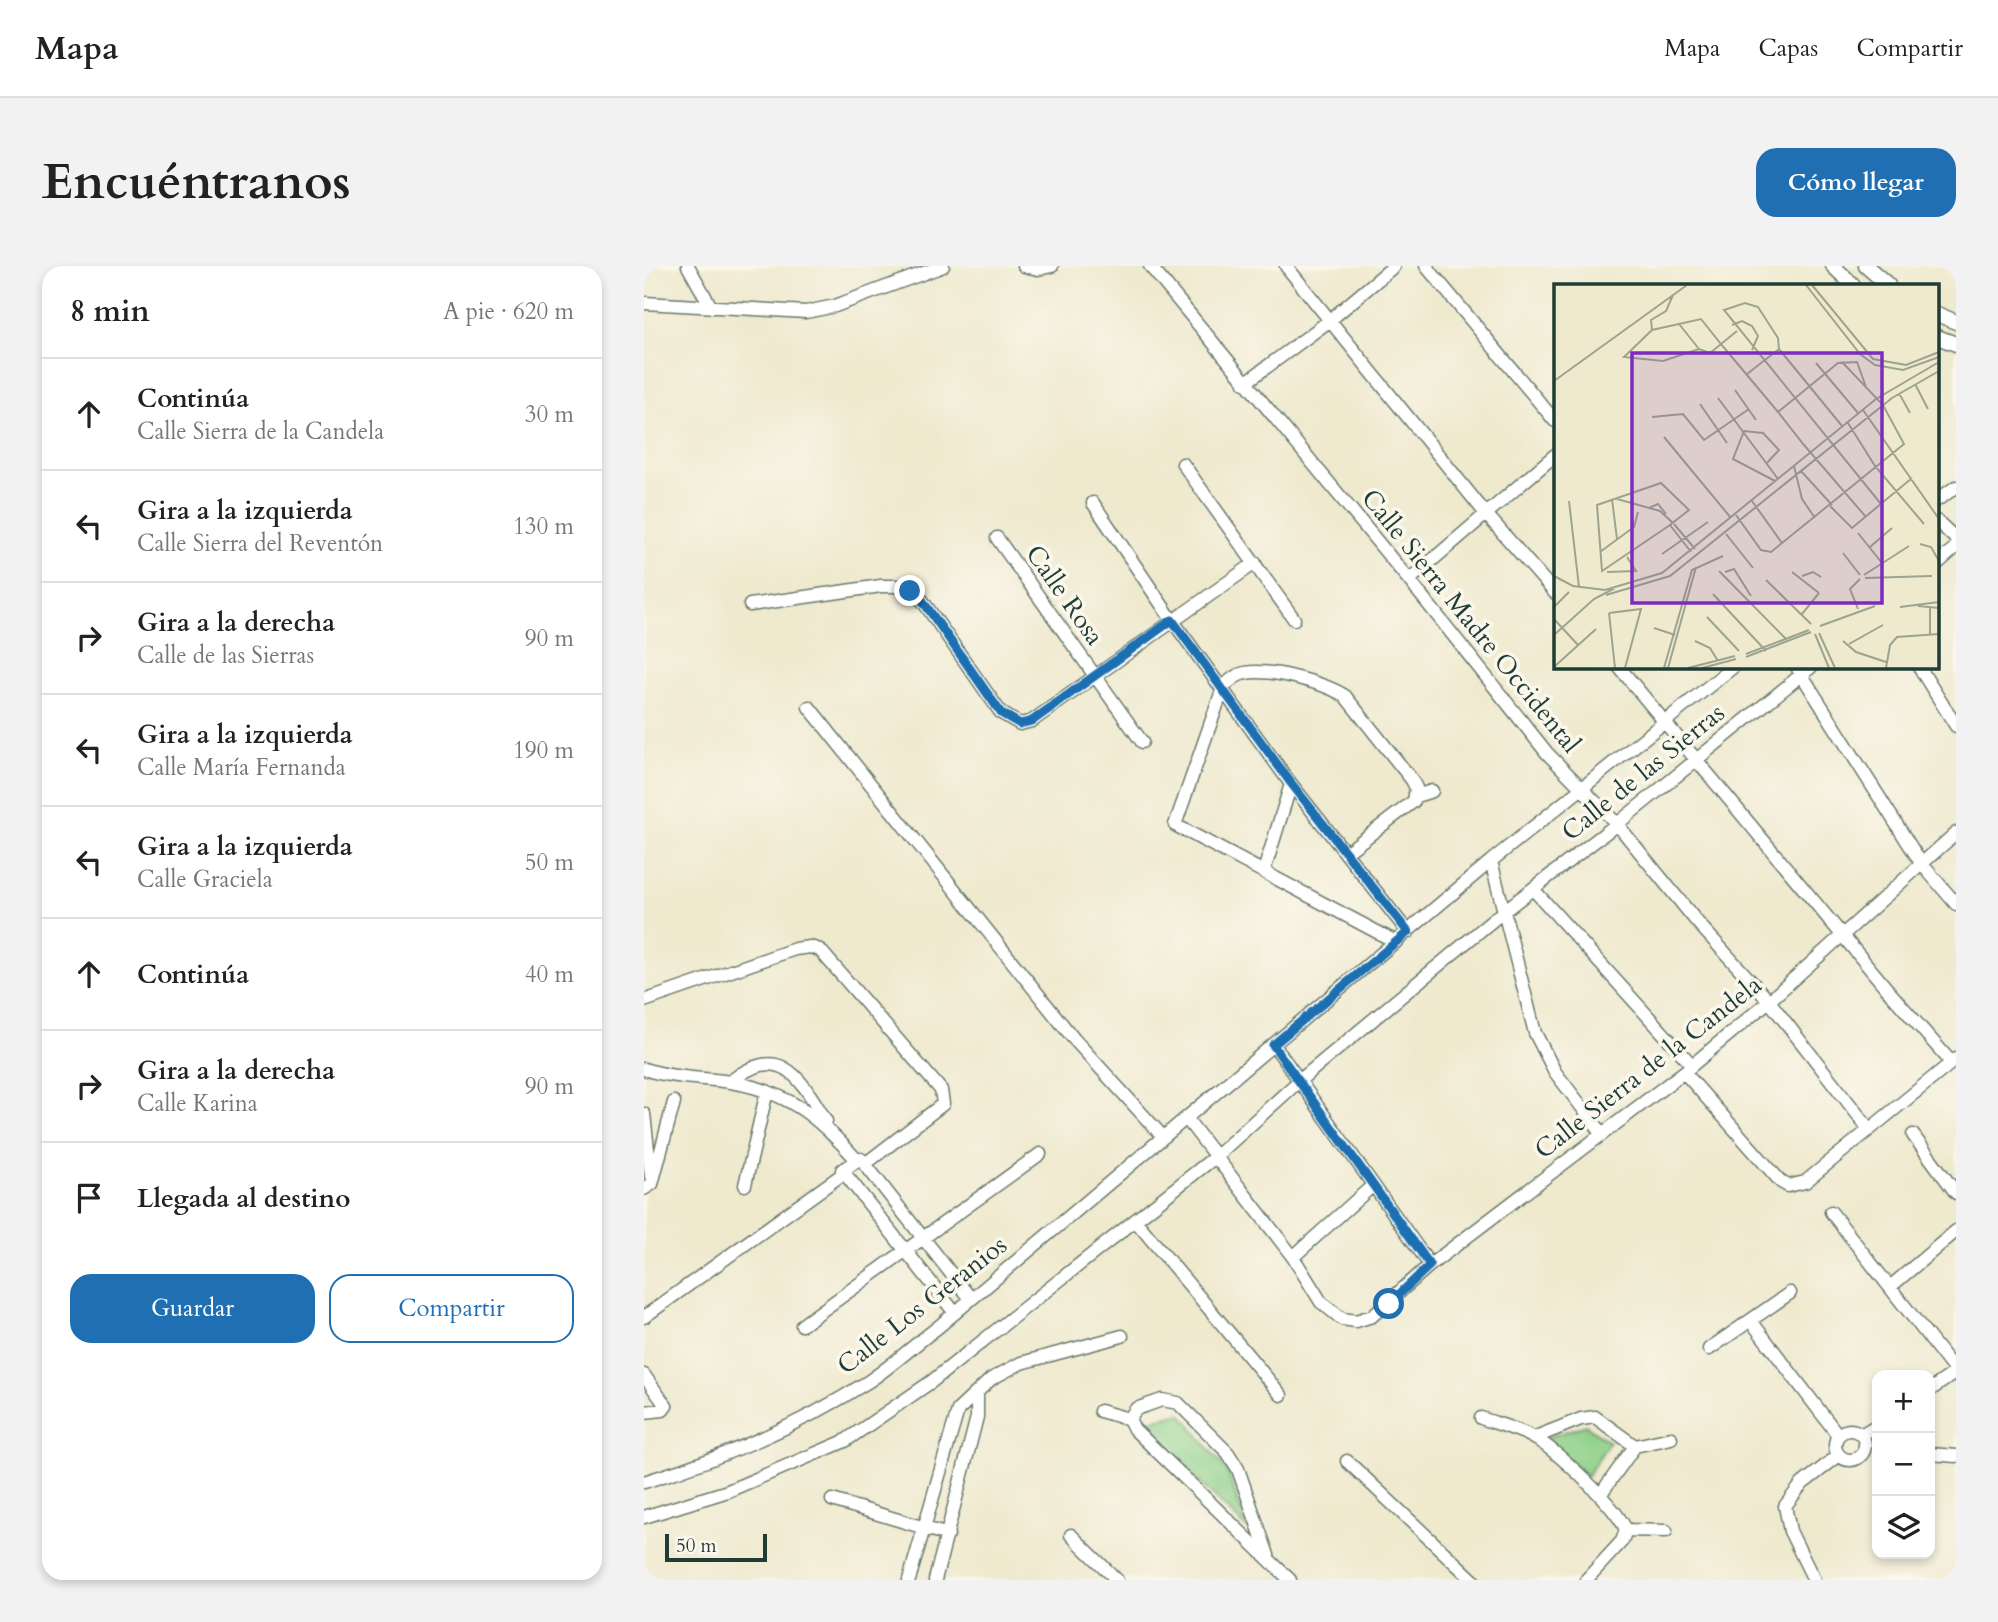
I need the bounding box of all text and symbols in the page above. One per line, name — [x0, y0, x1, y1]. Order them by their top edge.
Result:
text: Mapa — [35, 26, 119, 71]
text: Mapa — [1664, 32, 1720, 65]
text: Capas — [1758, 32, 1818, 65]
text: Compartir — [1856, 32, 1963, 65]
button: Cómo llegar — [1756, 148, 1956, 217]
text: Encuéntranos — [42, 149, 351, 216]
inset map — [1554, 284, 1938, 668]
text: 8 min — [70, 291, 150, 332]
text: A pie · 620 m — [443, 296, 574, 327]
text: Continúa — [137, 381, 249, 416]
icon: ahead — [70, 395, 108, 433]
text: 30 m — [525, 399, 574, 430]
text: Calle Sierra de la Candela — [137, 416, 384, 447]
street label: Calle Sierra Madre Occidental — [1353, 482, 1589, 761]
text: Gira a la izquierda — [137, 493, 353, 528]
icon: left — [70, 507, 108, 545]
text: 130 m — [513, 511, 574, 542]
text: Calle Sierra del Reventón — [137, 528, 383, 559]
street label: Calle Rosa — [1018, 538, 1112, 652]
route end — [894, 575, 925, 606]
text: Gira a la derecha — [137, 605, 335, 640]
icon: right — [70, 619, 108, 657]
text: 90 m — [525, 623, 574, 654]
text: Calle de las Sierras — [137, 640, 314, 671]
street label: Calle de las Sierras — [1554, 695, 1732, 849]
text: Gira a la izquierda — [137, 717, 353, 752]
icon: left — [70, 731, 108, 769]
text: 190 m — [513, 735, 574, 766]
text: Calle María Fernanda — [137, 752, 346, 783]
text: Gira a la izquierda — [137, 829, 353, 864]
icon: left — [70, 843, 108, 881]
text: 50 m — [525, 847, 574, 878]
text: Calle Graciela — [137, 864, 273, 895]
icon: ahead — [70, 955, 108, 993]
text: Continúa — [137, 957, 249, 992]
text: 40 m — [525, 959, 574, 990]
street label: Calle Sierra de la Candela — [1527, 967, 1769, 1167]
text: Gira a la derecha — [137, 1053, 335, 1088]
icon: right — [70, 1067, 108, 1105]
text: 90 m — [525, 1071, 574, 1102]
text: Calle Karina — [137, 1088, 258, 1119]
icon: arrive — [70, 1179, 108, 1217]
text: Llegada al destino — [137, 1181, 351, 1216]
street label: Calle Los Geranios — [830, 1228, 1014, 1382]
button: Guardar — [70, 1274, 315, 1343]
button: Compartir — [329, 1274, 574, 1343]
route start — [1373, 1288, 1404, 1319]
map controls — [1872, 1370, 1935, 1559]
button: + — [1872, 1370, 1935, 1433]
button: − — [1872, 1433, 1935, 1496]
button: layers — [1872, 1496, 1935, 1559]
scale bar — [665, 1531, 766, 1563]
text: 50 m — [676, 1533, 717, 1559]

